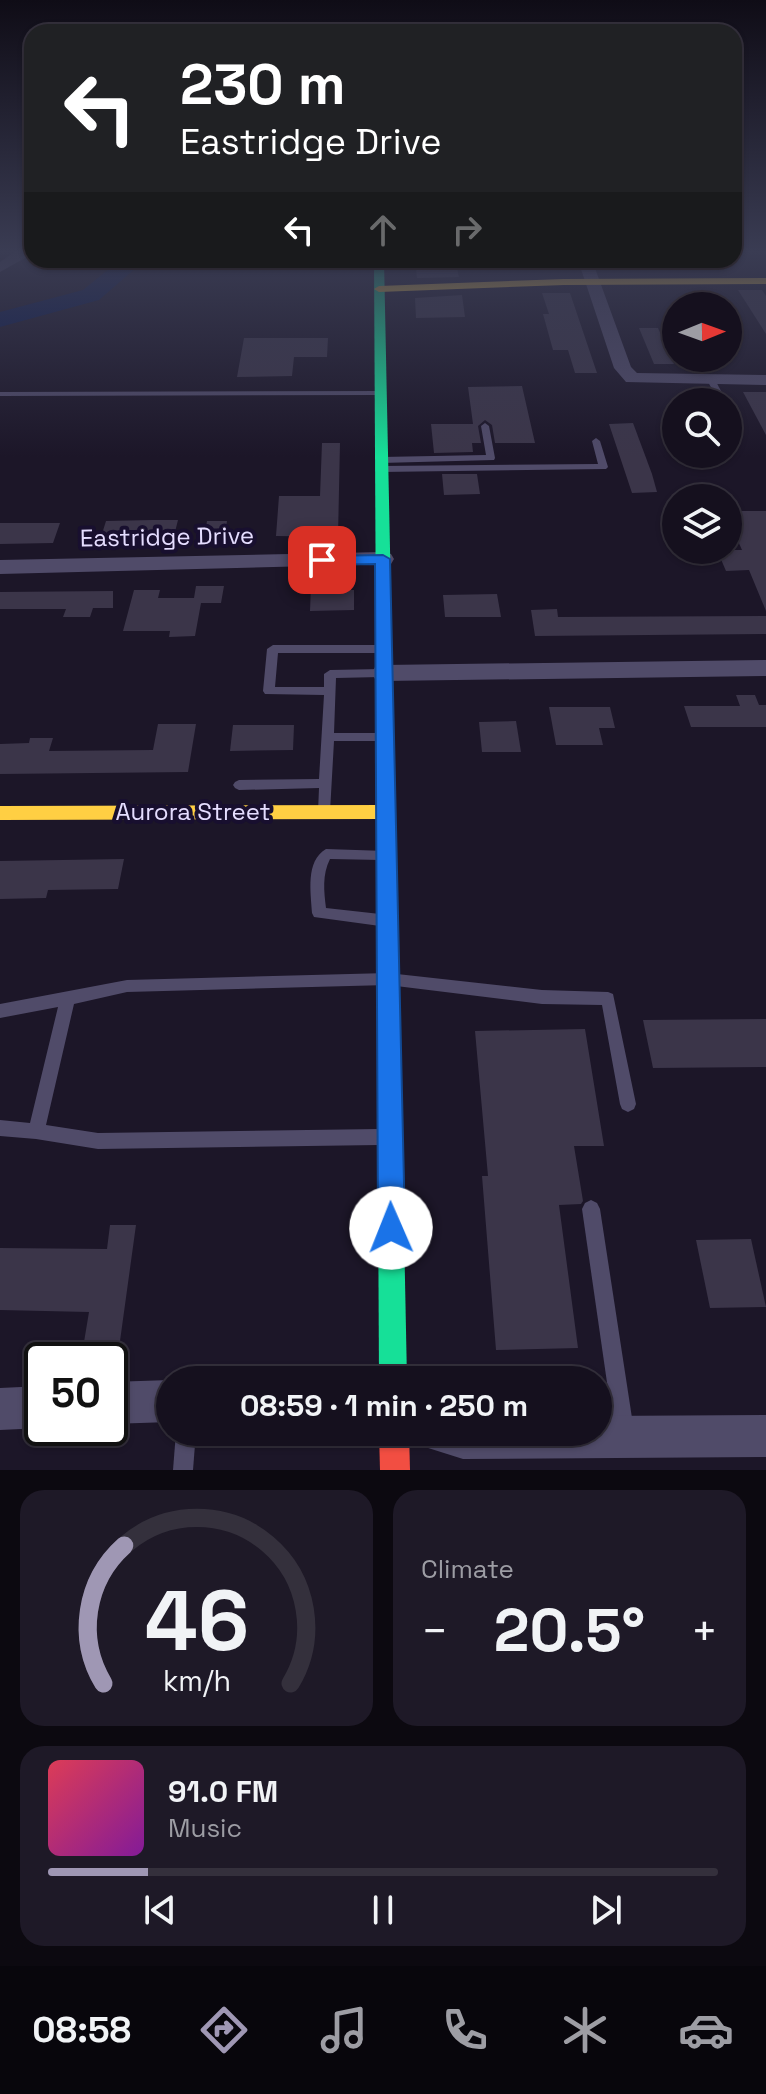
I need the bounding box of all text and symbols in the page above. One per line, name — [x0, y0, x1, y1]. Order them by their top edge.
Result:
text: 230 m — [180, 49, 346, 120]
icon: left — [48, 56, 152, 160]
text: Eastridge Drive — [180, 119, 441, 165]
icon: left — [277, 208, 321, 252]
icon: ahead — [361, 208, 405, 252]
icon: right — [445, 208, 489, 252]
north arrow — [662, 292, 742, 372]
map controls — [662, 292, 742, 564]
button: search — [662, 388, 742, 468]
button: layers — [662, 484, 742, 564]
street label: Eastridge Drive — [80, 519, 254, 554]
pin — [288, 526, 356, 594]
icon: arrive — [300, 538, 344, 582]
street label: Aurora Street — [115, 796, 271, 827]
position arrow — [349, 1186, 433, 1270]
speed limit sign: 50 — [24, 1342, 128, 1446]
text: 08:59 · 1 min · 250 m — [240, 1386, 528, 1425]
text: Climate — [421, 1552, 514, 1586]
text: 46 — [144, 1568, 249, 1674]
text: 20.5° — [494, 1592, 645, 1669]
text: − — [421, 1603, 448, 1659]
text: + — [691, 1603, 718, 1659]
text: km/h — [162, 1663, 231, 1699]
text: 91.0 FM — [168, 1772, 278, 1811]
text: Music — [168, 1811, 242, 1845]
icon: previous — [138, 1888, 182, 1932]
icon: pause — [361, 1888, 405, 1932]
icon: next — [584, 1888, 628, 1932]
icon: directions — [196, 2002, 252, 2058]
icon: music — [316, 2002, 372, 2058]
icon: phone — [437, 2002, 493, 2058]
icon: climate — [557, 2002, 613, 2058]
icon: car — [678, 2002, 734, 2058]
text: 08:58 — [32, 2007, 131, 2053]

